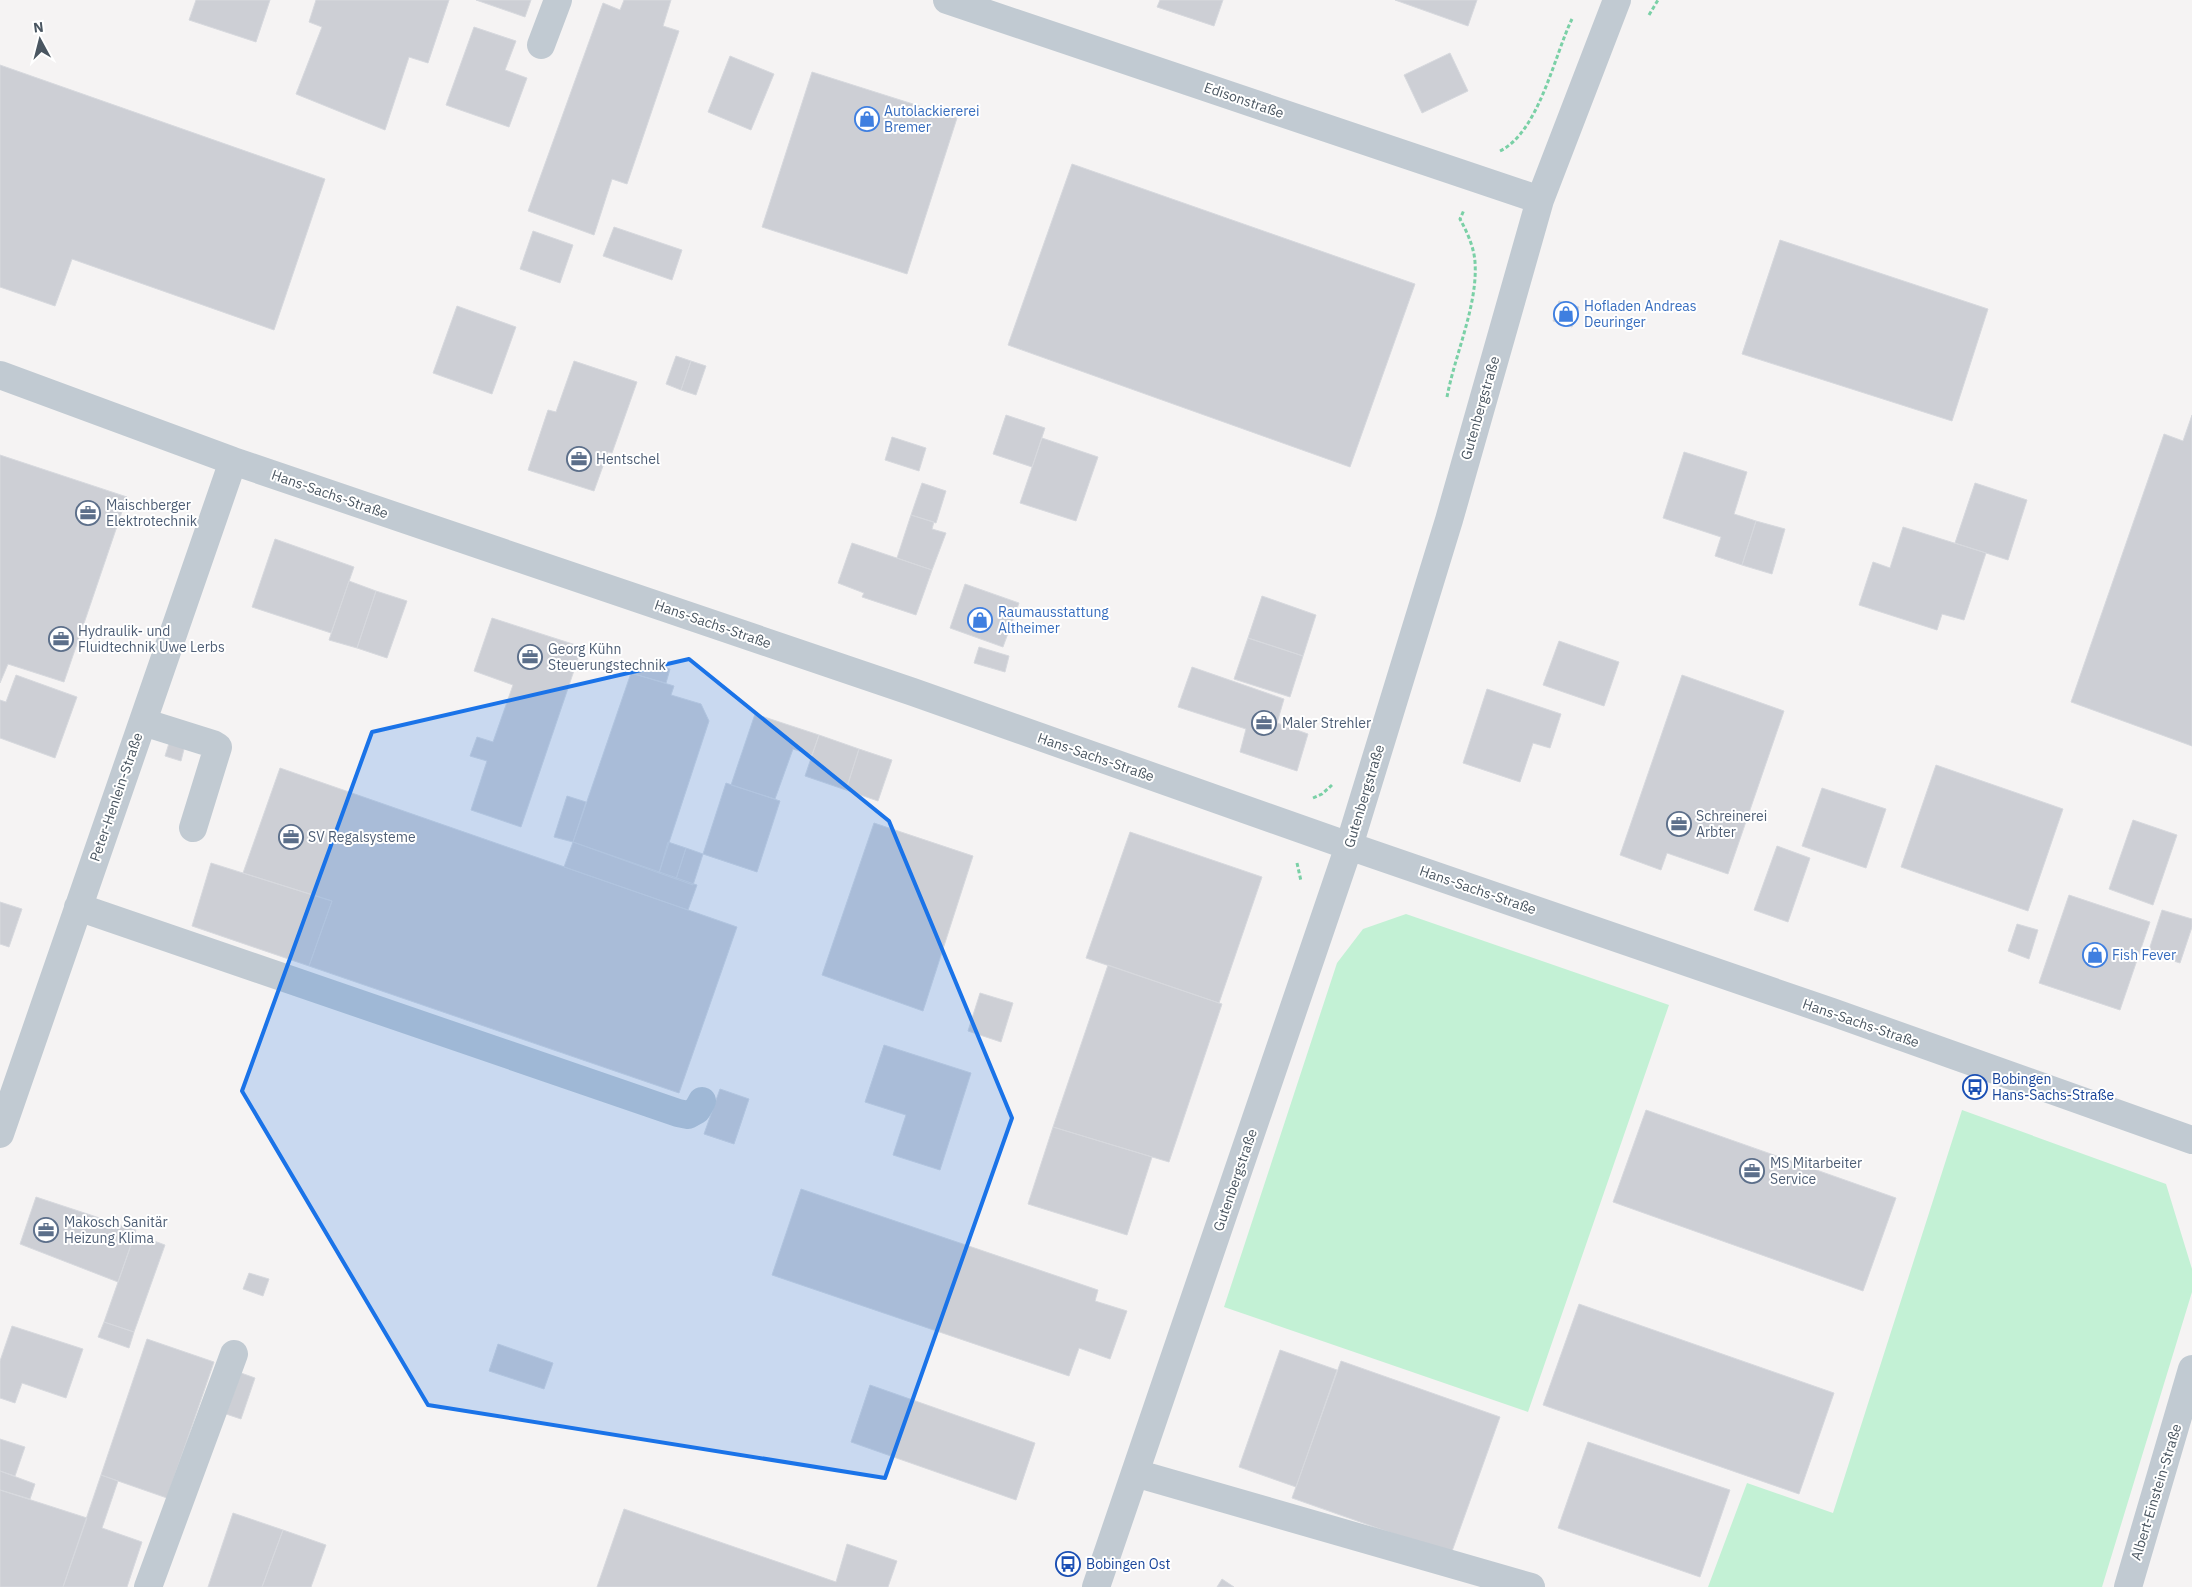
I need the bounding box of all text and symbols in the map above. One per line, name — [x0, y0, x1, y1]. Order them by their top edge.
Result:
north arrow — [15, 15, 65, 65]
text: N — [32, 18, 45, 37]
street label: Edisonstraße — [1202, 78, 1287, 122]
place label: Autolackiererei Bremer — [884, 102, 980, 136]
shop icon: Autolackiererei Bremer — [854, 106, 880, 132]
place label: Hofladen Andreas Deuringer — [1584, 297, 1697, 331]
shop icon: Hofladen Andreas Deuringer — [1553, 301, 1579, 327]
street label: Gutenbergstraße — [1457, 354, 1503, 462]
office icon: Hentschel — [566, 446, 592, 472]
place label: Hentschel — [596, 450, 660, 468]
street label: Hans-Sachs-Straße — [269, 466, 391, 522]
place label: Maischberger Elektrotechnik — [106, 496, 198, 530]
office icon: Maischberger Elektrotechnik — [75, 500, 101, 526]
street label: Hans-Sachs-Straße — [652, 596, 774, 652]
place label: Raumausstattung Altheimer — [998, 603, 1109, 637]
shop icon: Raumausstattung Altheimer — [967, 607, 993, 633]
place label: Hydraulik- und Fluidtechnik Uwe Lerbs — [78, 622, 225, 656]
office icon: Hydraulik- und Fluidtechnik Uwe Lerbs — [48, 626, 74, 652]
place label: Georg Kühn Steuerungstechnik — [548, 640, 666, 674]
office icon: Georg Kühn Steuerungstechnik — [517, 644, 543, 670]
office icon: Maler Strehler — [1251, 710, 1277, 736]
place label: Maler Strehler — [1282, 714, 1371, 732]
street label: Hans-Sachs-Straße — [1035, 729, 1157, 785]
street label: Peter-Henlein-Straße — [86, 730, 147, 864]
street label: Gutenbergstraße — [1340, 742, 1388, 850]
place label: Schreinerei Arbter — [1696, 807, 1767, 841]
office icon: Schreinerei Arbter — [1666, 811, 1692, 837]
office icon: SV Regalsysteme — [278, 824, 304, 850]
place label: SV Regalsysteme — [308, 828, 416, 846]
street label: Hans-Sachs-Straße — [1417, 862, 1539, 918]
shop icon: Fish Fever — [2082, 942, 2108, 968]
place label: Fish Fever — [2112, 946, 2176, 964]
street label: Hans-Sachs-Straße — [1800, 995, 1922, 1051]
place label: Bobingen Hans-Sachs-Straße — [1992, 1070, 2114, 1104]
bus stop icon: Bobingen Hans-Sachs-Straße — [1962, 1074, 1988, 1100]
street label: Gutenbergstraße — [1209, 1126, 1261, 1234]
place label: MS Mitarbeiter Service — [1770, 1154, 1862, 1188]
office icon: MS Mitarbeiter Service — [1739, 1158, 1765, 1184]
place label: Makosch Sanitär Heizung Klima — [64, 1213, 168, 1247]
office icon: Makosch Sanitär Heizung Klima — [33, 1217, 59, 1243]
street label: Albert-Einstein-Straße — [2127, 1421, 2185, 1562]
bus stop icon: Bobingen Ost — [1055, 1551, 1081, 1577]
place label: Bobingen Ost — [1086, 1555, 1170, 1573]

